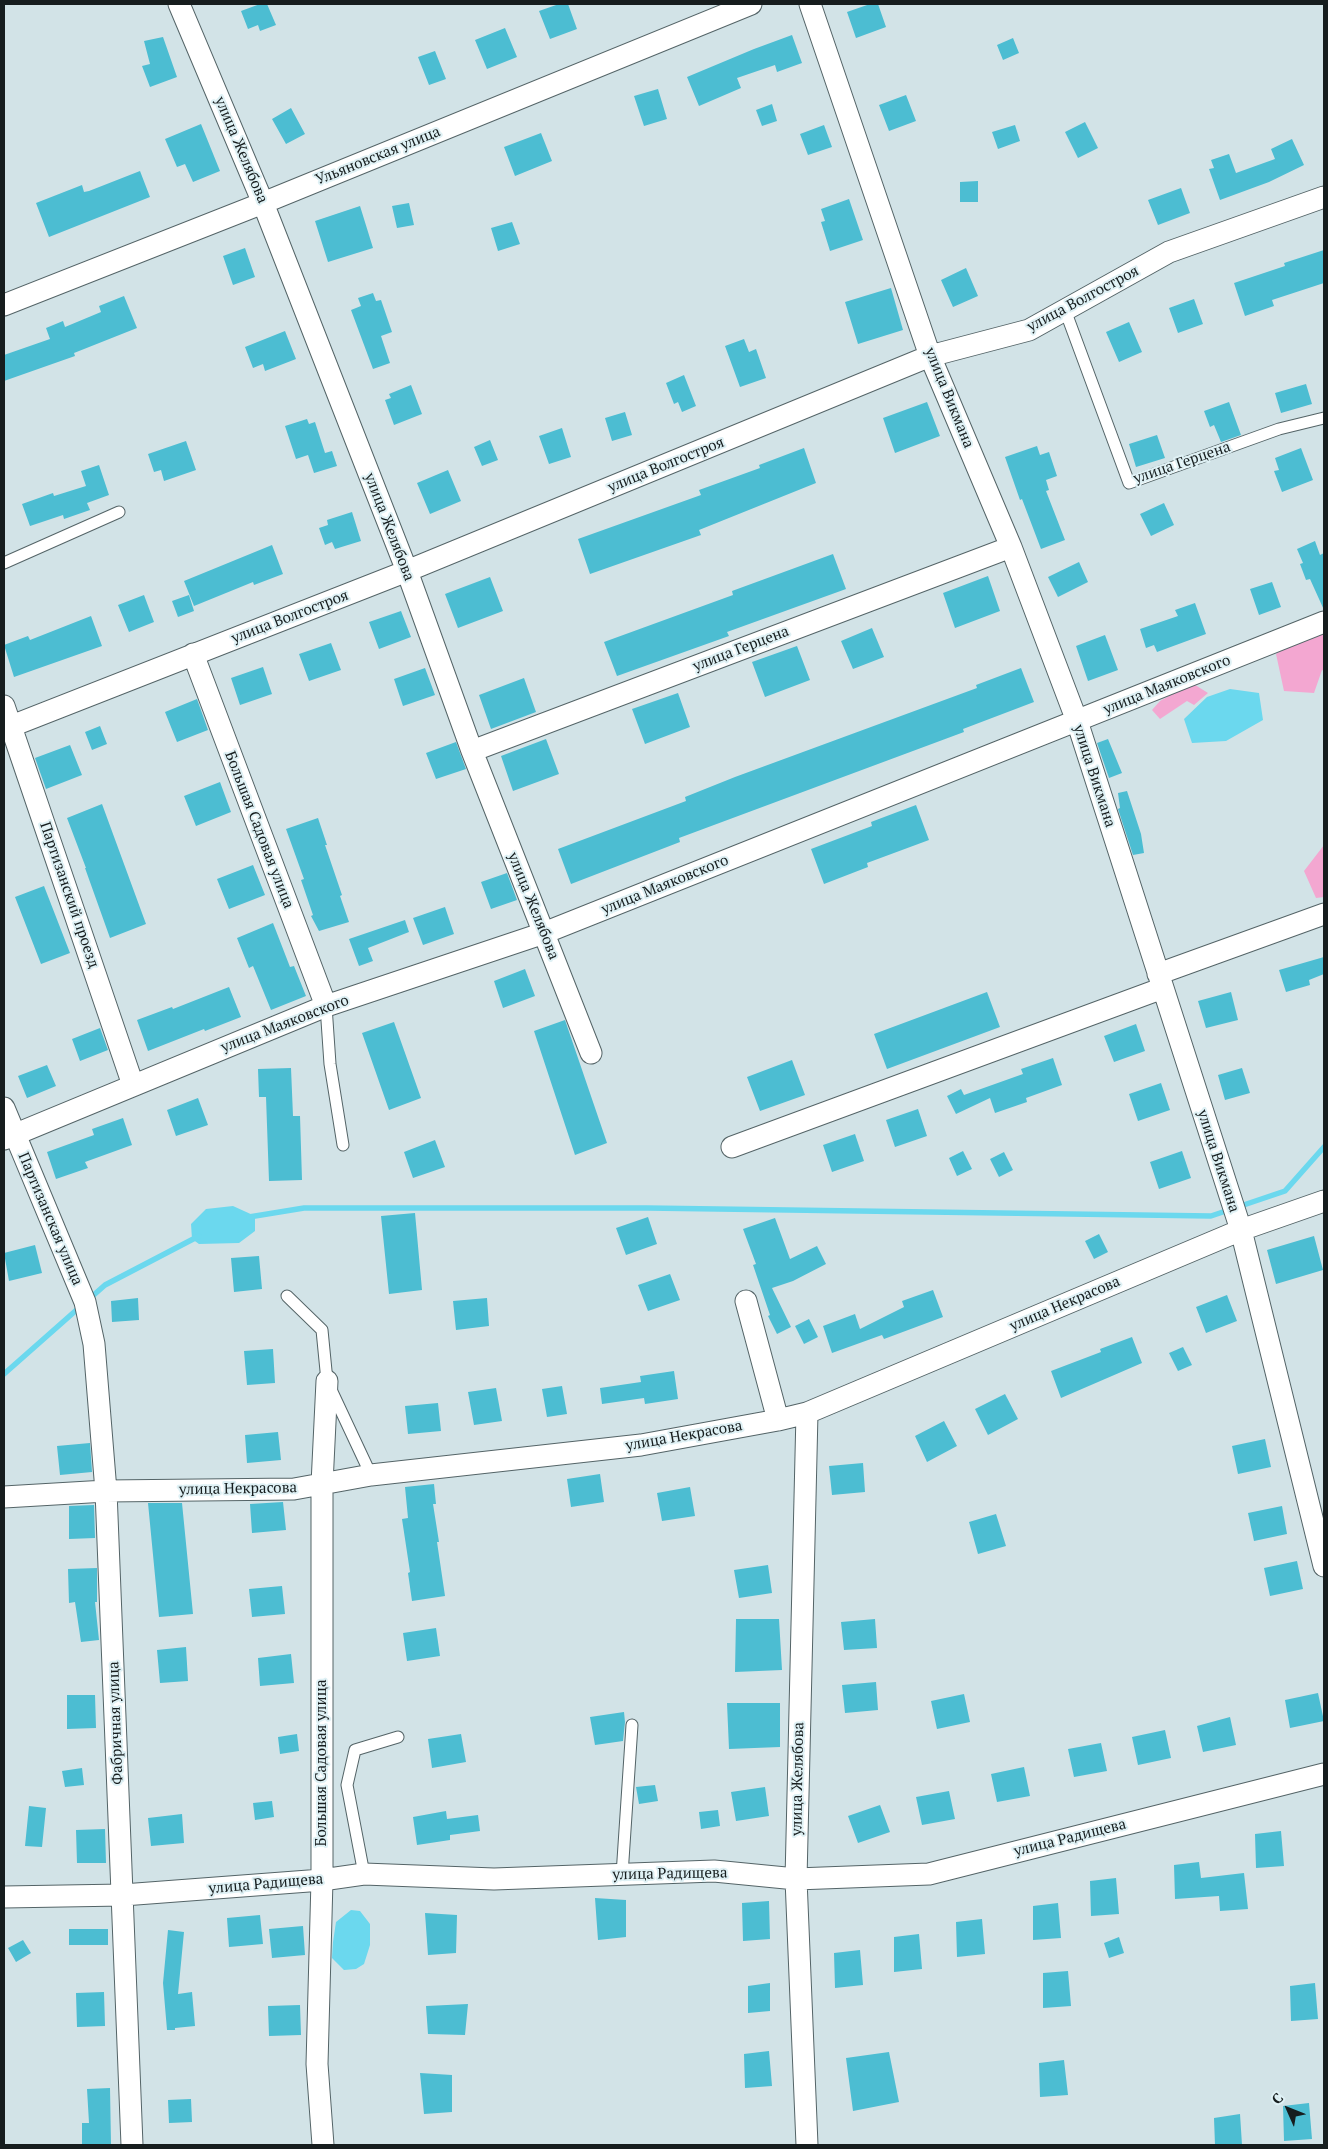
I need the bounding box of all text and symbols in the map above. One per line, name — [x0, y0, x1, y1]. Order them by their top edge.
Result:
street label: улица Желябова — [210, 94, 272, 206]
street label: Ульяновская улица — [313, 123, 443, 189]
street label: улица Волгостроя — [1024, 262, 1142, 336]
street label: улица Викмана — [921, 345, 977, 451]
street label: улица Волгостроя — [605, 433, 727, 497]
street label: улица Герцена — [1131, 438, 1233, 488]
street label: улица Желябова — [360, 471, 418, 583]
street label: улица Волгостроя — [229, 586, 351, 648]
street label: улица Герцена — [690, 622, 792, 676]
street label: улица Маяковского — [1101, 651, 1233, 719]
street label: улица Викмана — [1069, 722, 1119, 830]
street label: Большая Садовая улица — [221, 749, 297, 911]
street label: Партизанский проезд — [36, 820, 102, 970]
street label: улица Желябова — [503, 850, 563, 962]
street label: улица Маяковского — [599, 851, 731, 919]
street label: улица Маяковского — [218, 991, 352, 1057]
street label: улица Викмана — [1193, 1107, 1243, 1215]
street label: Партизанская улица — [14, 1150, 86, 1288]
street label: улица Некрасова — [1007, 1273, 1123, 1335]
street label: улица Некрасова — [624, 1417, 744, 1455]
street label: улица Некрасова — [179, 1479, 297, 1499]
street label: Фабричная улица — [105, 1661, 127, 1785]
street label: Большая Садовая улица — [313, 1680, 331, 1846]
street label: улица Желябова — [788, 1722, 808, 1836]
street label: улица Радищева — [1012, 1815, 1128, 1861]
street label: улица Радищева — [612, 1864, 728, 1884]
street label: улица Радищева — [208, 1870, 324, 1898]
north arrow — [1263, 2084, 1313, 2134]
text: С — [1267, 2088, 1287, 2108]

